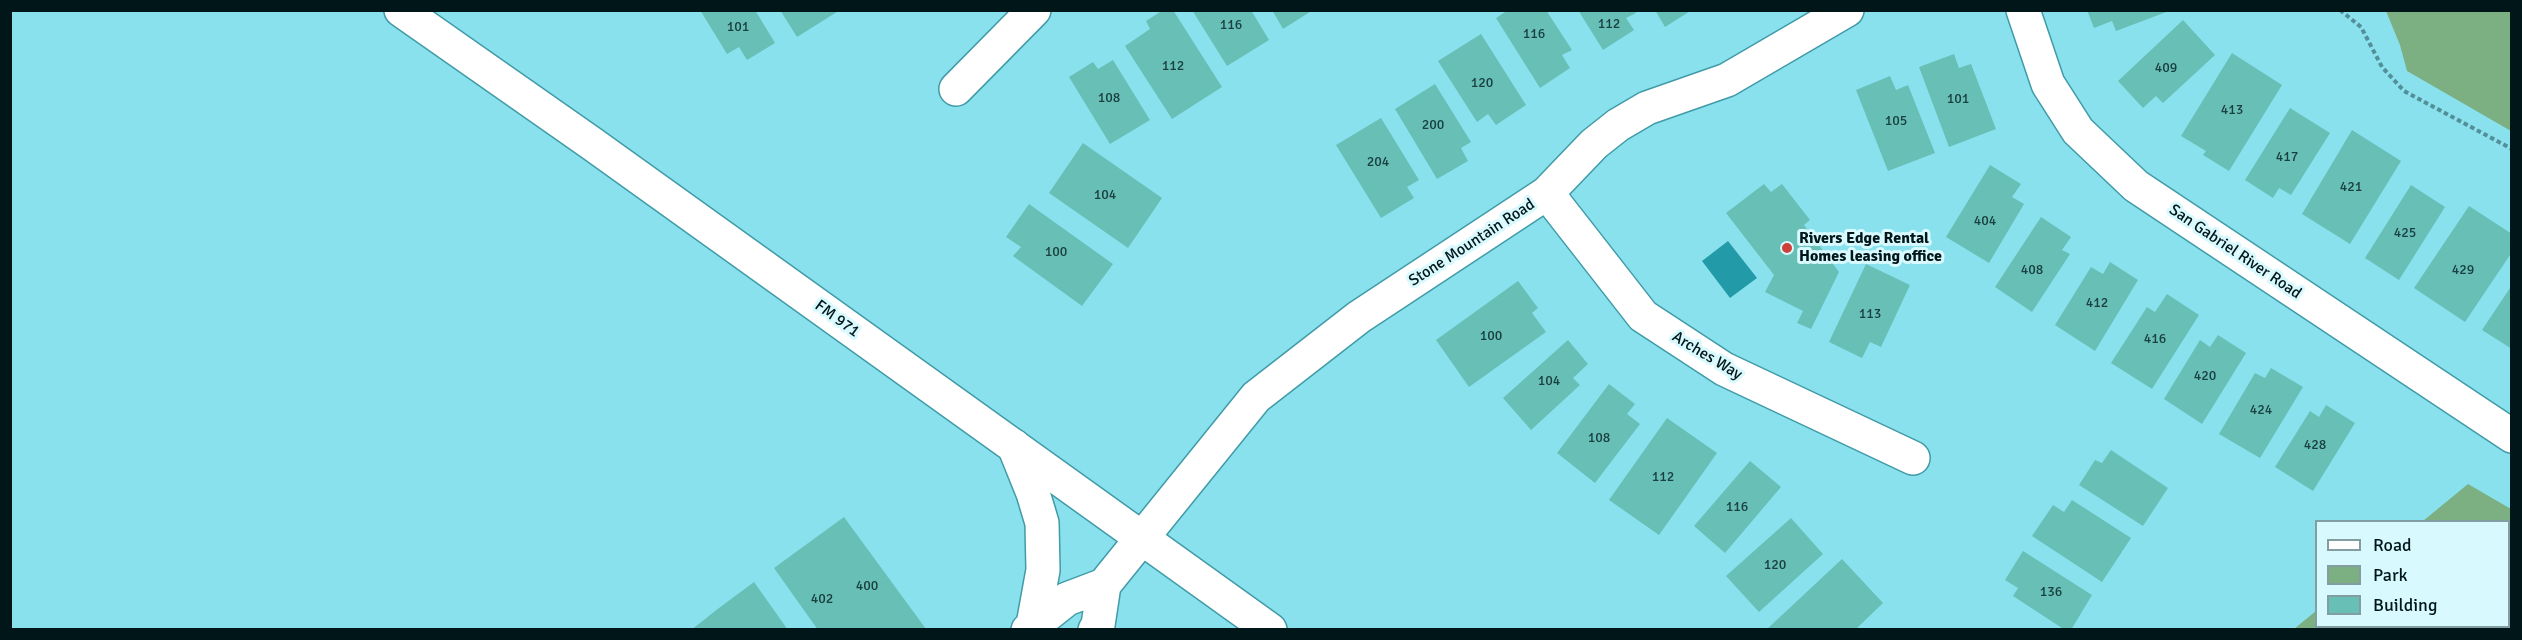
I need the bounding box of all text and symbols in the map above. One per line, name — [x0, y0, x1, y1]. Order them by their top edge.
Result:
house number: 112 — [1598, 16, 1620, 32]
house number: 116 — [1220, 17, 1242, 33]
house number: 101 — [727, 19, 749, 35]
house number: 116 — [1523, 26, 1545, 42]
house number: 112 — [1162, 58, 1184, 74]
house number: 409 — [2155, 60, 2177, 76]
house number: 120 — [1471, 75, 1493, 91]
house number: 108 — [1098, 90, 1120, 106]
house number: 101 — [1947, 91, 1969, 107]
house number: 413 — [2221, 102, 2243, 118]
house number: 105 — [1885, 113, 1907, 129]
house number: 200 — [1422, 117, 1444, 133]
house number: 417 — [2276, 149, 2298, 165]
house number: 204 — [1367, 154, 1389, 170]
house number: 421 — [2340, 179, 2362, 195]
house number: 104 — [1094, 187, 1116, 203]
street label: Stone Mountain Road — [1405, 195, 1539, 291]
street label: San Gabriel River Road — [2165, 201, 2305, 303]
house number: 404 — [1974, 213, 1996, 229]
house number: 425 — [2394, 225, 2416, 241]
place label: Rivers Edge Rental Homes leasing office — [1799, 229, 1942, 267]
marker: Rivers Edge Rental Homes leasing office — [1780, 241, 1794, 255]
house number: 100 — [1045, 244, 1067, 260]
house number: 408 — [2021, 262, 2043, 278]
house number: 429 — [2452, 262, 2474, 278]
house number: 412 — [2086, 295, 2108, 311]
street label: FM 971 — [811, 296, 863, 342]
house number: 113 — [1859, 306, 1881, 322]
house number: 100 — [1480, 328, 1502, 344]
street label: Arches Way — [1668, 328, 1746, 384]
house number: 416 — [2144, 331, 2166, 347]
house number: 420 — [2194, 368, 2216, 384]
house number: 104 — [1538, 373, 1560, 389]
house number: 424 — [2250, 402, 2272, 418]
house number: 108 — [1588, 430, 1610, 446]
house number: 428 — [2304, 437, 2326, 453]
house number: 112 — [1652, 469, 1674, 485]
house number: 116 — [1726, 499, 1748, 515]
legend — [2315, 520, 2510, 628]
text: Road — [2373, 534, 2412, 556]
house number: 120 — [1764, 557, 1786, 573]
text: Park — [2373, 564, 2408, 586]
house number: 400 — [856, 578, 878, 594]
house number: 136 — [2040, 584, 2062, 600]
house number: 402 — [811, 591, 833, 607]
text: Building — [2373, 594, 2437, 616]

